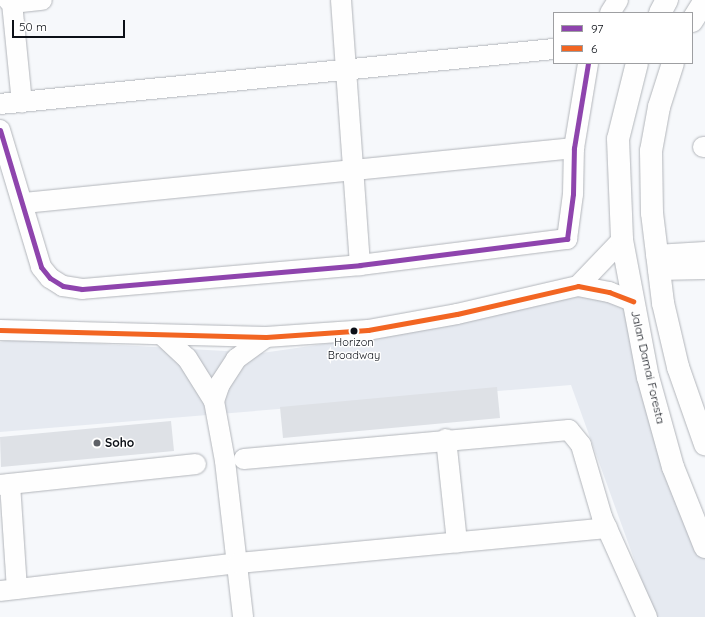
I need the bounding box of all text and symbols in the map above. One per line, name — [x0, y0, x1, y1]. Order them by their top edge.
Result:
scale bar — [14, 12, 127, 38]
legend — [553, 12, 693, 64]
text: 50 m — [19, 19, 47, 34]
text: 97 — [591, 21, 604, 36]
text: 6 — [591, 41, 597, 56]
street label: Jalan Damai Foresta — [628, 309, 668, 425]
marker: Horizon Broadway — [349, 326, 359, 336]
place label: Horizon Broadway — [328, 336, 380, 362]
place label: Soho — [105, 436, 134, 450]
marker: Soho — [92, 438, 102, 448]

